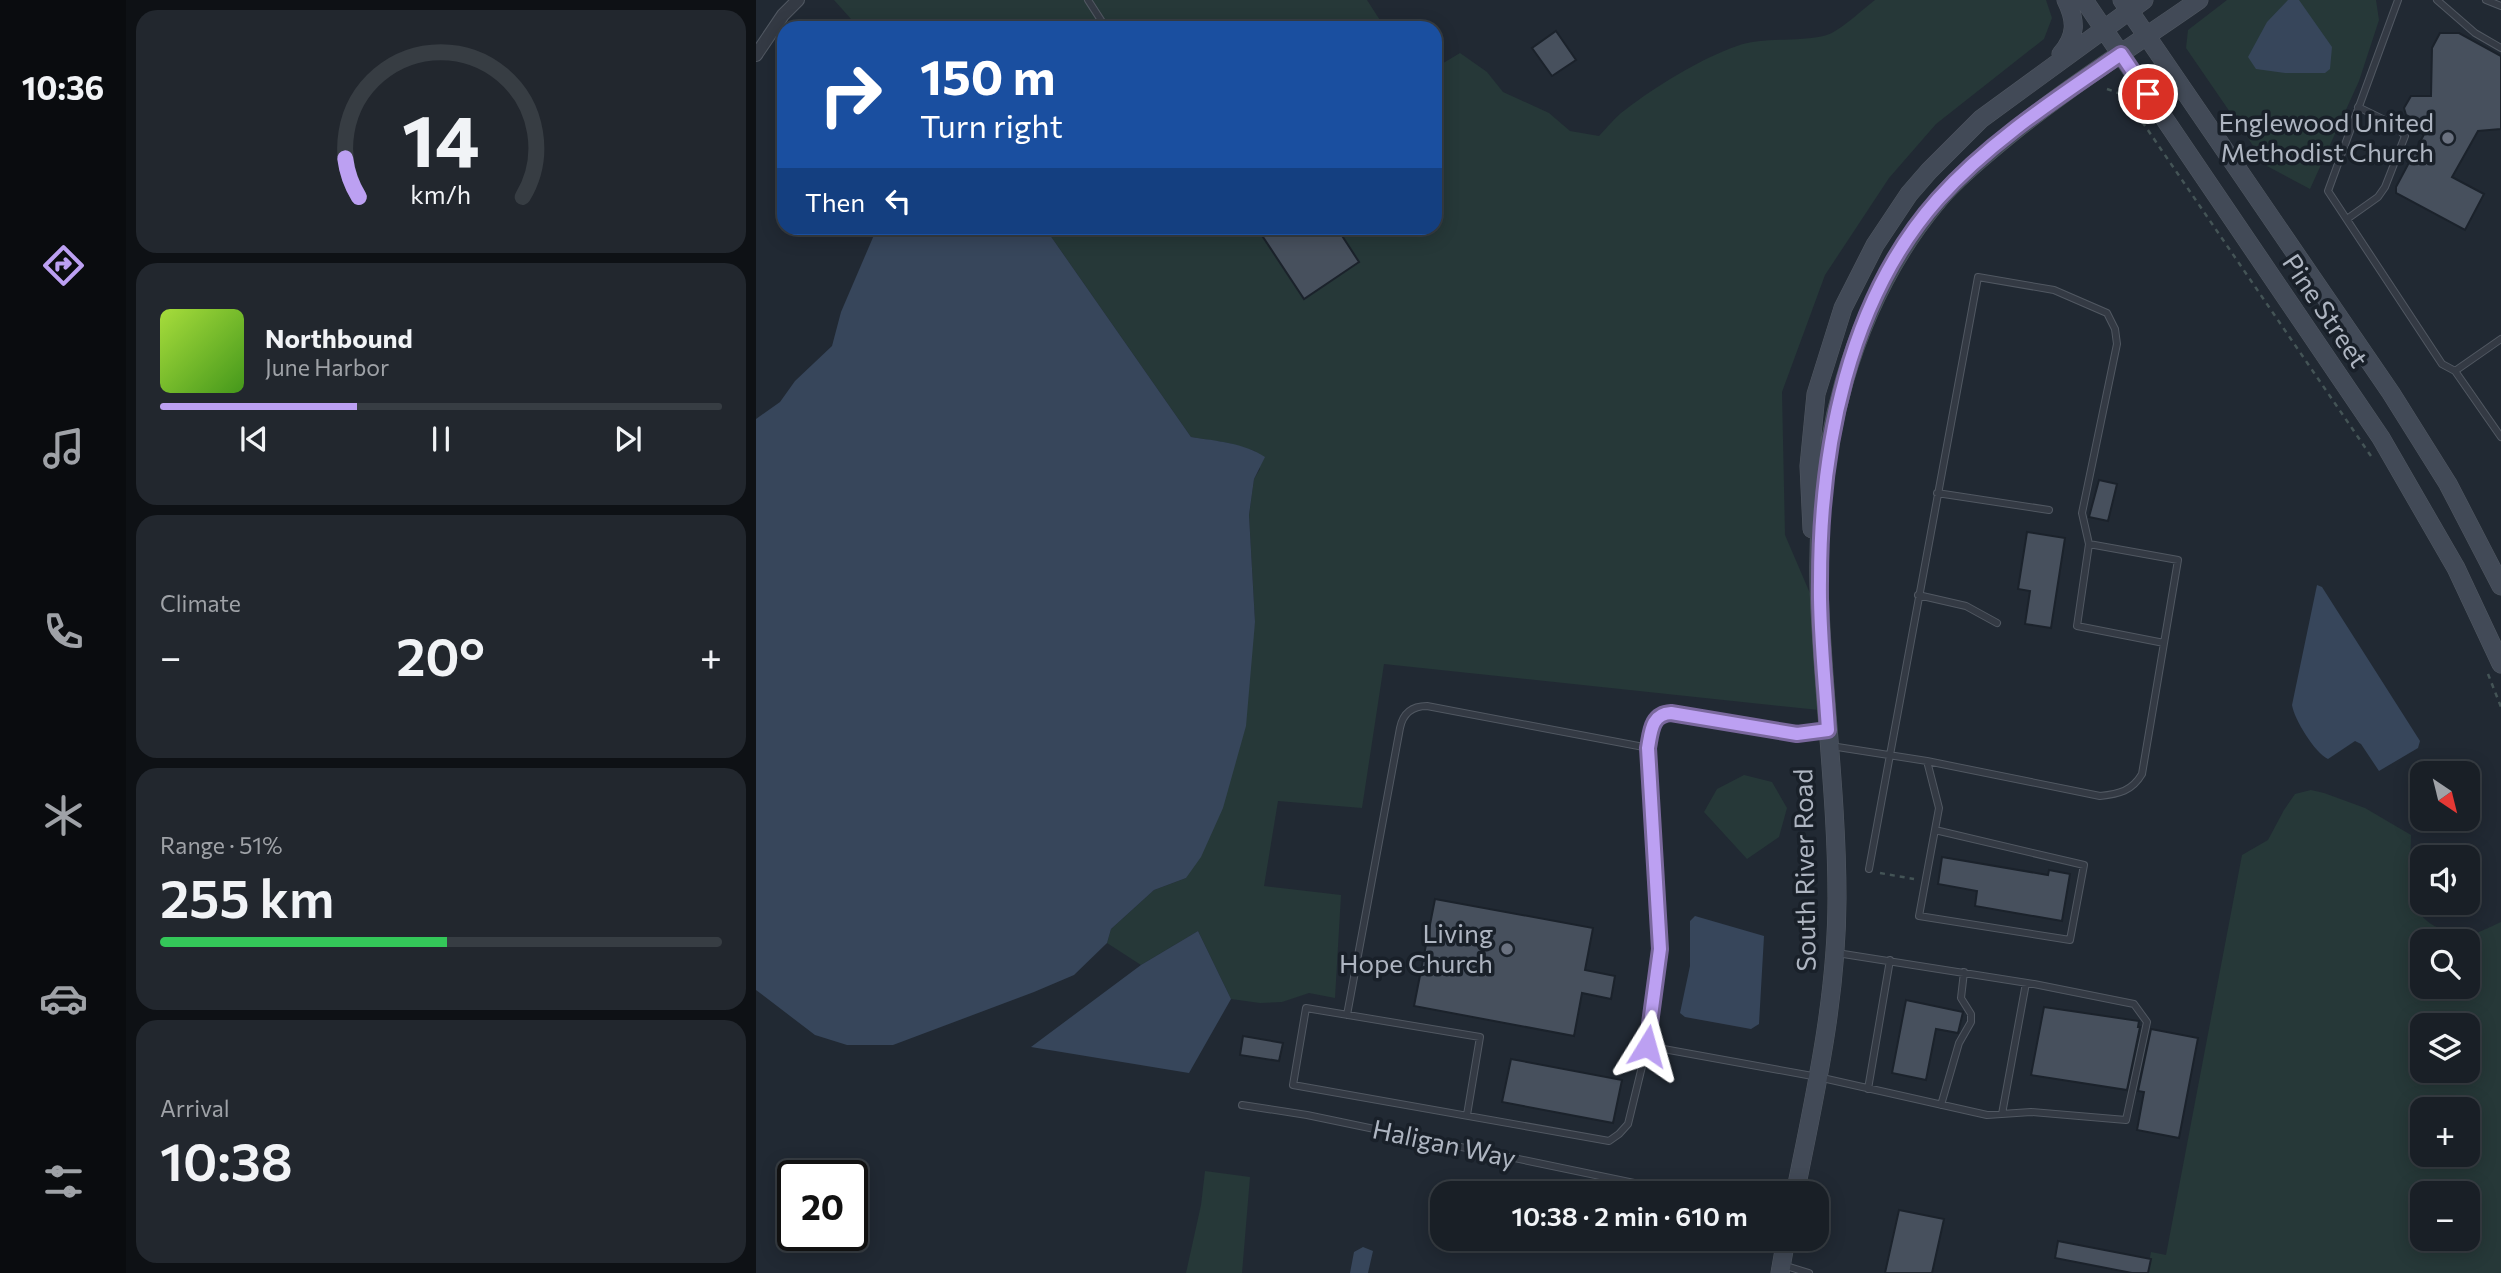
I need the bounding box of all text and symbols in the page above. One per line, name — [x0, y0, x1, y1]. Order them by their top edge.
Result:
text: 150 m — [920, 45, 1055, 105]
icon: right — [805, 49, 896, 140]
pin — [2118, 64, 2178, 124]
text: 10:36 — [22, 67, 104, 107]
icon: arrive — [2129, 75, 2167, 113]
text: 14 — [402, 94, 480, 183]
text: Turn right — [920, 105, 1063, 145]
place label: Englewood United Methodist Church — [2218, 106, 2434, 167]
marker: Englewood United Methodist Church — [2440, 130, 2456, 146]
text: km/h — [411, 179, 471, 209]
icon: left — [879, 182, 917, 220]
text: Then — [805, 186, 865, 217]
icon: directions — [39, 241, 88, 290]
street label: Pine Street — [2277, 248, 2375, 373]
text: Northbound — [265, 322, 413, 353]
text: June Harbor — [265, 353, 389, 381]
icon: previous — [235, 420, 273, 458]
icon: pause — [422, 420, 460, 458]
icon: next — [609, 420, 647, 458]
icon: music — [39, 424, 88, 473]
text: Climate — [160, 589, 241, 617]
icon: phone — [39, 607, 88, 656]
text: 20° — [396, 623, 485, 687]
text: − — [160, 632, 182, 679]
text: + — [700, 632, 722, 679]
north arrow — [2410, 761, 2480, 831]
map controls — [2410, 761, 2480, 1251]
street label: South River Road — [1786, 768, 1821, 972]
icon: climate — [39, 791, 88, 840]
text: Range · 51% — [160, 831, 282, 859]
button: sound — [2410, 845, 2480, 915]
text: 255 km — [160, 865, 334, 929]
place label: Living Hope Church — [1339, 917, 1493, 978]
button: search — [2410, 929, 2480, 999]
marker: Living Hope Church — [1499, 941, 1515, 957]
icon: car — [39, 974, 88, 1023]
position arrow — [1610, 1009, 1684, 1083]
button: layers — [2410, 1013, 2480, 1083]
text: Arrival — [160, 1094, 230, 1122]
button: + — [2410, 1097, 2480, 1167]
street label: Haligan Way — [1370, 1112, 1519, 1173]
text: 10:38 — [160, 1128, 293, 1192]
icon: filters — [39, 1157, 88, 1206]
speed limit sign: 20 — [777, 1160, 868, 1251]
button: − — [2410, 1181, 2480, 1251]
text: 10:38 · 2 min · 610 m — [1511, 1200, 1748, 1231]

